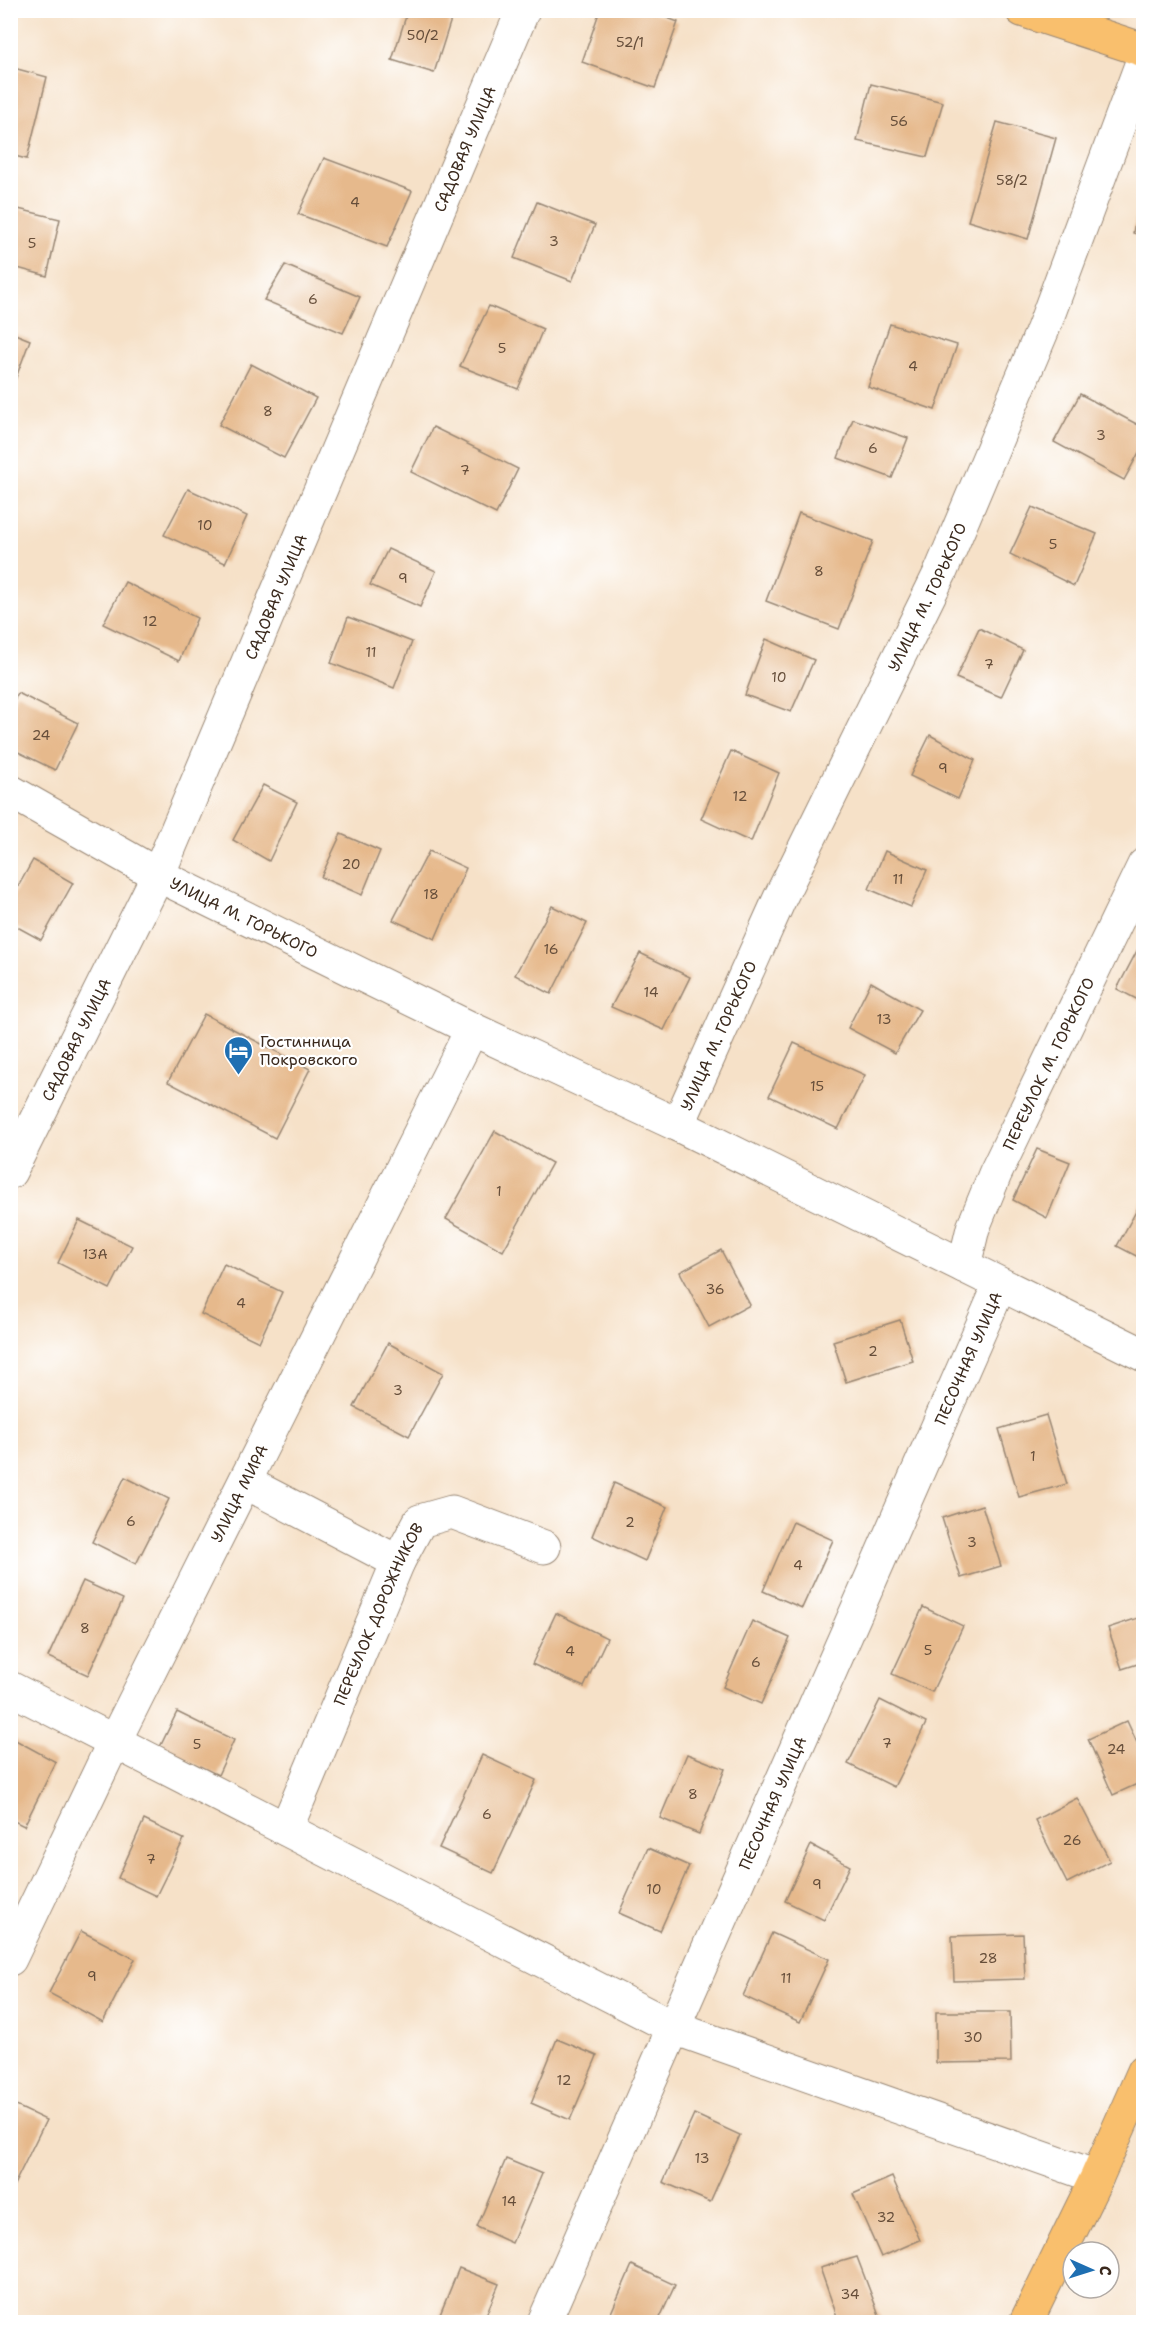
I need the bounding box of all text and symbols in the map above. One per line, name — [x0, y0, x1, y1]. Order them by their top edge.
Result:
house number: 50/2 — [407, 26, 439, 44]
house number: 52/1 — [616, 33, 644, 51]
street label: САДОВАЯ УЛИЦА — [429, 83, 500, 215]
house number: 56 — [890, 112, 908, 130]
house number: 58/2 — [996, 171, 1028, 189]
house number: 4 — [350, 193, 360, 211]
house number: 3 — [549, 232, 559, 250]
house number: 5 — [28, 234, 36, 252]
house number: 6 — [308, 290, 318, 308]
house number: 5 — [498, 339, 506, 357]
house number: 4 — [908, 357, 918, 375]
house number: 8 — [263, 402, 273, 420]
house number: 3 — [1096, 426, 1106, 444]
house number: 6 — [868, 439, 878, 457]
house number: 7 — [460, 461, 470, 479]
house number: 10 — [197, 516, 213, 534]
street label: УЛИЦА М. ГОРЬКОГО — [883, 519, 971, 675]
street label: САДОВАЯ УЛИЦА — [240, 530, 311, 663]
house number: 5 — [1049, 535, 1057, 553]
house number: 8 — [814, 562, 824, 580]
house number: 9 — [398, 569, 408, 587]
house number: 12 — [143, 612, 157, 630]
house number: 11 — [365, 643, 377, 661]
house number: 7 — [984, 655, 994, 673]
house number: 10 — [771, 668, 787, 686]
house number: 24 — [32, 726, 51, 744]
house number: 9 — [938, 759, 948, 777]
house number: 12 — [733, 787, 747, 805]
house number: 20 — [341, 855, 361, 873]
house number: 11 — [892, 870, 904, 888]
street label: УЛИЦА М. ГОРЬКОГО — [167, 872, 322, 962]
house number: 18 — [423, 885, 439, 903]
house number: 16 — [543, 940, 559, 958]
street label: УЛИЦА М. ГОРЬКОГО — [675, 957, 761, 1114]
street label: ПЕРЕУЛОК М. ГОРЬКОГО — [998, 974, 1099, 1153]
street label: САДОВАЯ УЛИЦА — [37, 975, 115, 1104]
house number: 14 — [643, 983, 659, 1001]
house number: 13 — [877, 1010, 891, 1028]
place label: Гостинница Покровского — [260, 1031, 358, 1070]
hotel icon: Гостинница Покровского — [223, 1034, 255, 1076]
house number: 15 — [810, 1077, 824, 1095]
house number: 1 — [496, 1182, 502, 1200]
house number: 13А — [82, 1245, 108, 1263]
house number: 36 — [705, 1280, 725, 1298]
street label: ПЕСОЧНАЯ УЛИЦА — [929, 1288, 1006, 1428]
house number: 4 — [236, 1294, 246, 1312]
house number: 2 — [868, 1342, 878, 1360]
house number: 3 — [393, 1381, 403, 1399]
street label: УЛИЦА МИРА — [206, 1441, 272, 1546]
house number: 1 — [1030, 1447, 1036, 1465]
house number: 6 — [126, 1512, 136, 1530]
house number: 2 — [625, 1513, 635, 1531]
street label: ПЕРЕУЛОК ДОРОЖНИКОВ — [329, 1519, 428, 1709]
house number: 3 — [967, 1533, 977, 1551]
house number: 4 — [793, 1556, 803, 1574]
house number: 8 — [80, 1619, 90, 1637]
house number: 5 — [924, 1641, 932, 1659]
house number: 4 — [565, 1642, 575, 1660]
house number: 6 — [751, 1653, 761, 1671]
street label: ПЕСОЧНАЯ УЛИЦА — [734, 1733, 811, 1873]
house number: 7 — [882, 1734, 892, 1752]
house number: 5 — [193, 1735, 201, 1753]
house number: 24 — [1107, 1740, 1126, 1758]
house number: 8 — [688, 1785, 698, 1803]
house number: 6 — [482, 1805, 492, 1823]
house number: 26 — [1063, 1831, 1082, 1849]
house number: 7 — [146, 1850, 156, 1868]
house number: 9 — [812, 1875, 822, 1893]
house number: 10 — [646, 1880, 662, 1898]
house number: 28 — [978, 1949, 998, 1967]
house number: 9 — [87, 1967, 97, 1985]
house number: 11 — [780, 1969, 792, 1987]
house number: 30 — [963, 2028, 983, 2046]
house number: 12 — [557, 2071, 571, 2089]
house number: 13 — [695, 2149, 709, 2167]
house number: 14 — [501, 2192, 517, 2210]
house number: 32 — [877, 2208, 895, 2226]
north arrow — [1061, 2240, 1121, 2300]
text: С — [1095, 2265, 1116, 2276]
house number: 34 — [840, 2285, 860, 2303]

